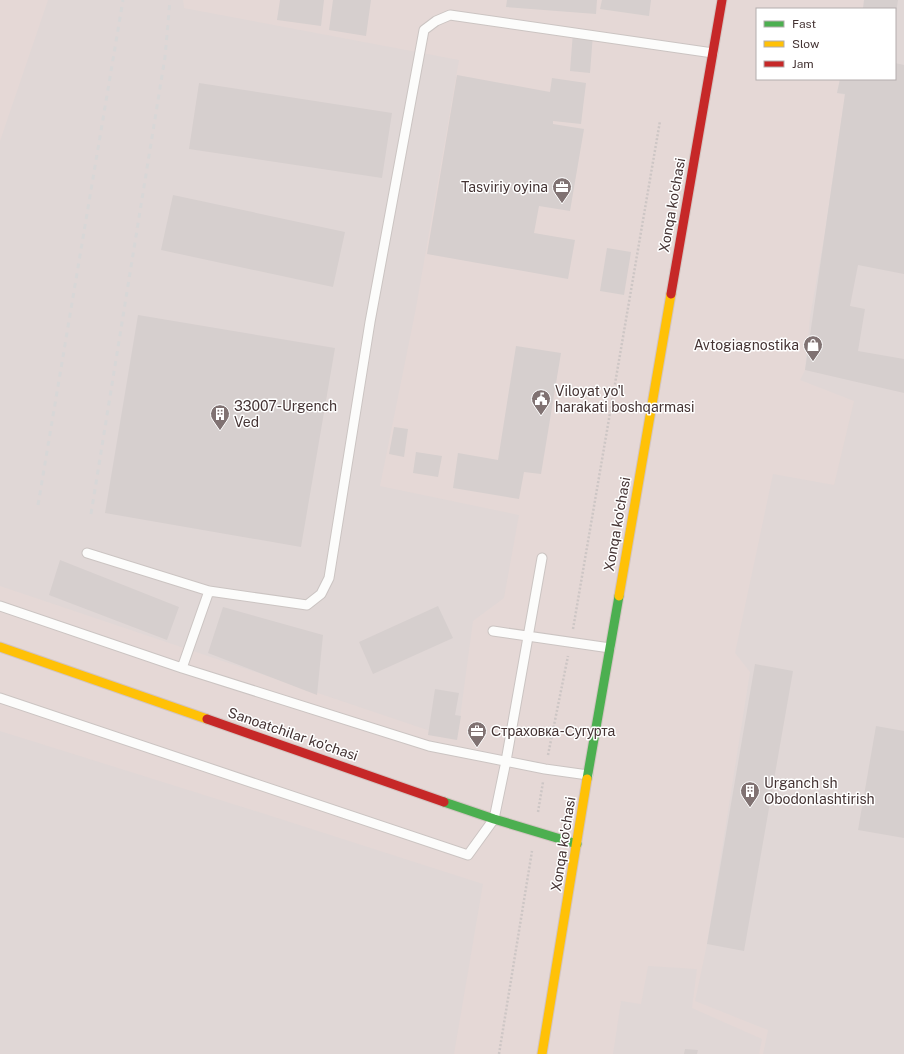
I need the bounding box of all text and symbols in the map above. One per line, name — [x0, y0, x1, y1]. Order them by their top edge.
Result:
legend — [756, 8, 896, 80]
text: Fast — [792, 17, 817, 31]
text: Slow — [792, 37, 820, 51]
text: Jam — [792, 57, 814, 71]
street label: Xonqa ko'chasi — [656, 157, 688, 253]
office icon: Tasviriy oyina — [551, 176, 573, 204]
place label: Tasviriy oyina — [461, 179, 548, 195]
shop icon: Avtogiagnostika — [802, 334, 824, 362]
place label: Avtogiagnostika — [694, 337, 799, 353]
place label: Viloyat yo'l harakati boshqarmasi — [555, 383, 694, 415]
public building icon: Viloyat yo'l harakati boshqarmasi — [530, 388, 552, 416]
place label: 33007-Urgench Ved — [234, 398, 337, 430]
building icon: 33007-Urgench Ved — [209, 403, 231, 431]
street label: Xonqa ko'chasi — [601, 476, 633, 572]
street label: Sanoatchilar ko'chasi — [226, 704, 360, 764]
office icon: Страховка-Сугурта — [466, 720, 488, 748]
place label: Страховка-Сугурта — [491, 723, 615, 739]
place label: Urganch sh Obodonlashtirish — [764, 775, 875, 807]
building icon: Urganch sh Obodonlashtirish — [739, 780, 761, 808]
street label: Xonqa ko'chasi — [548, 796, 578, 892]

